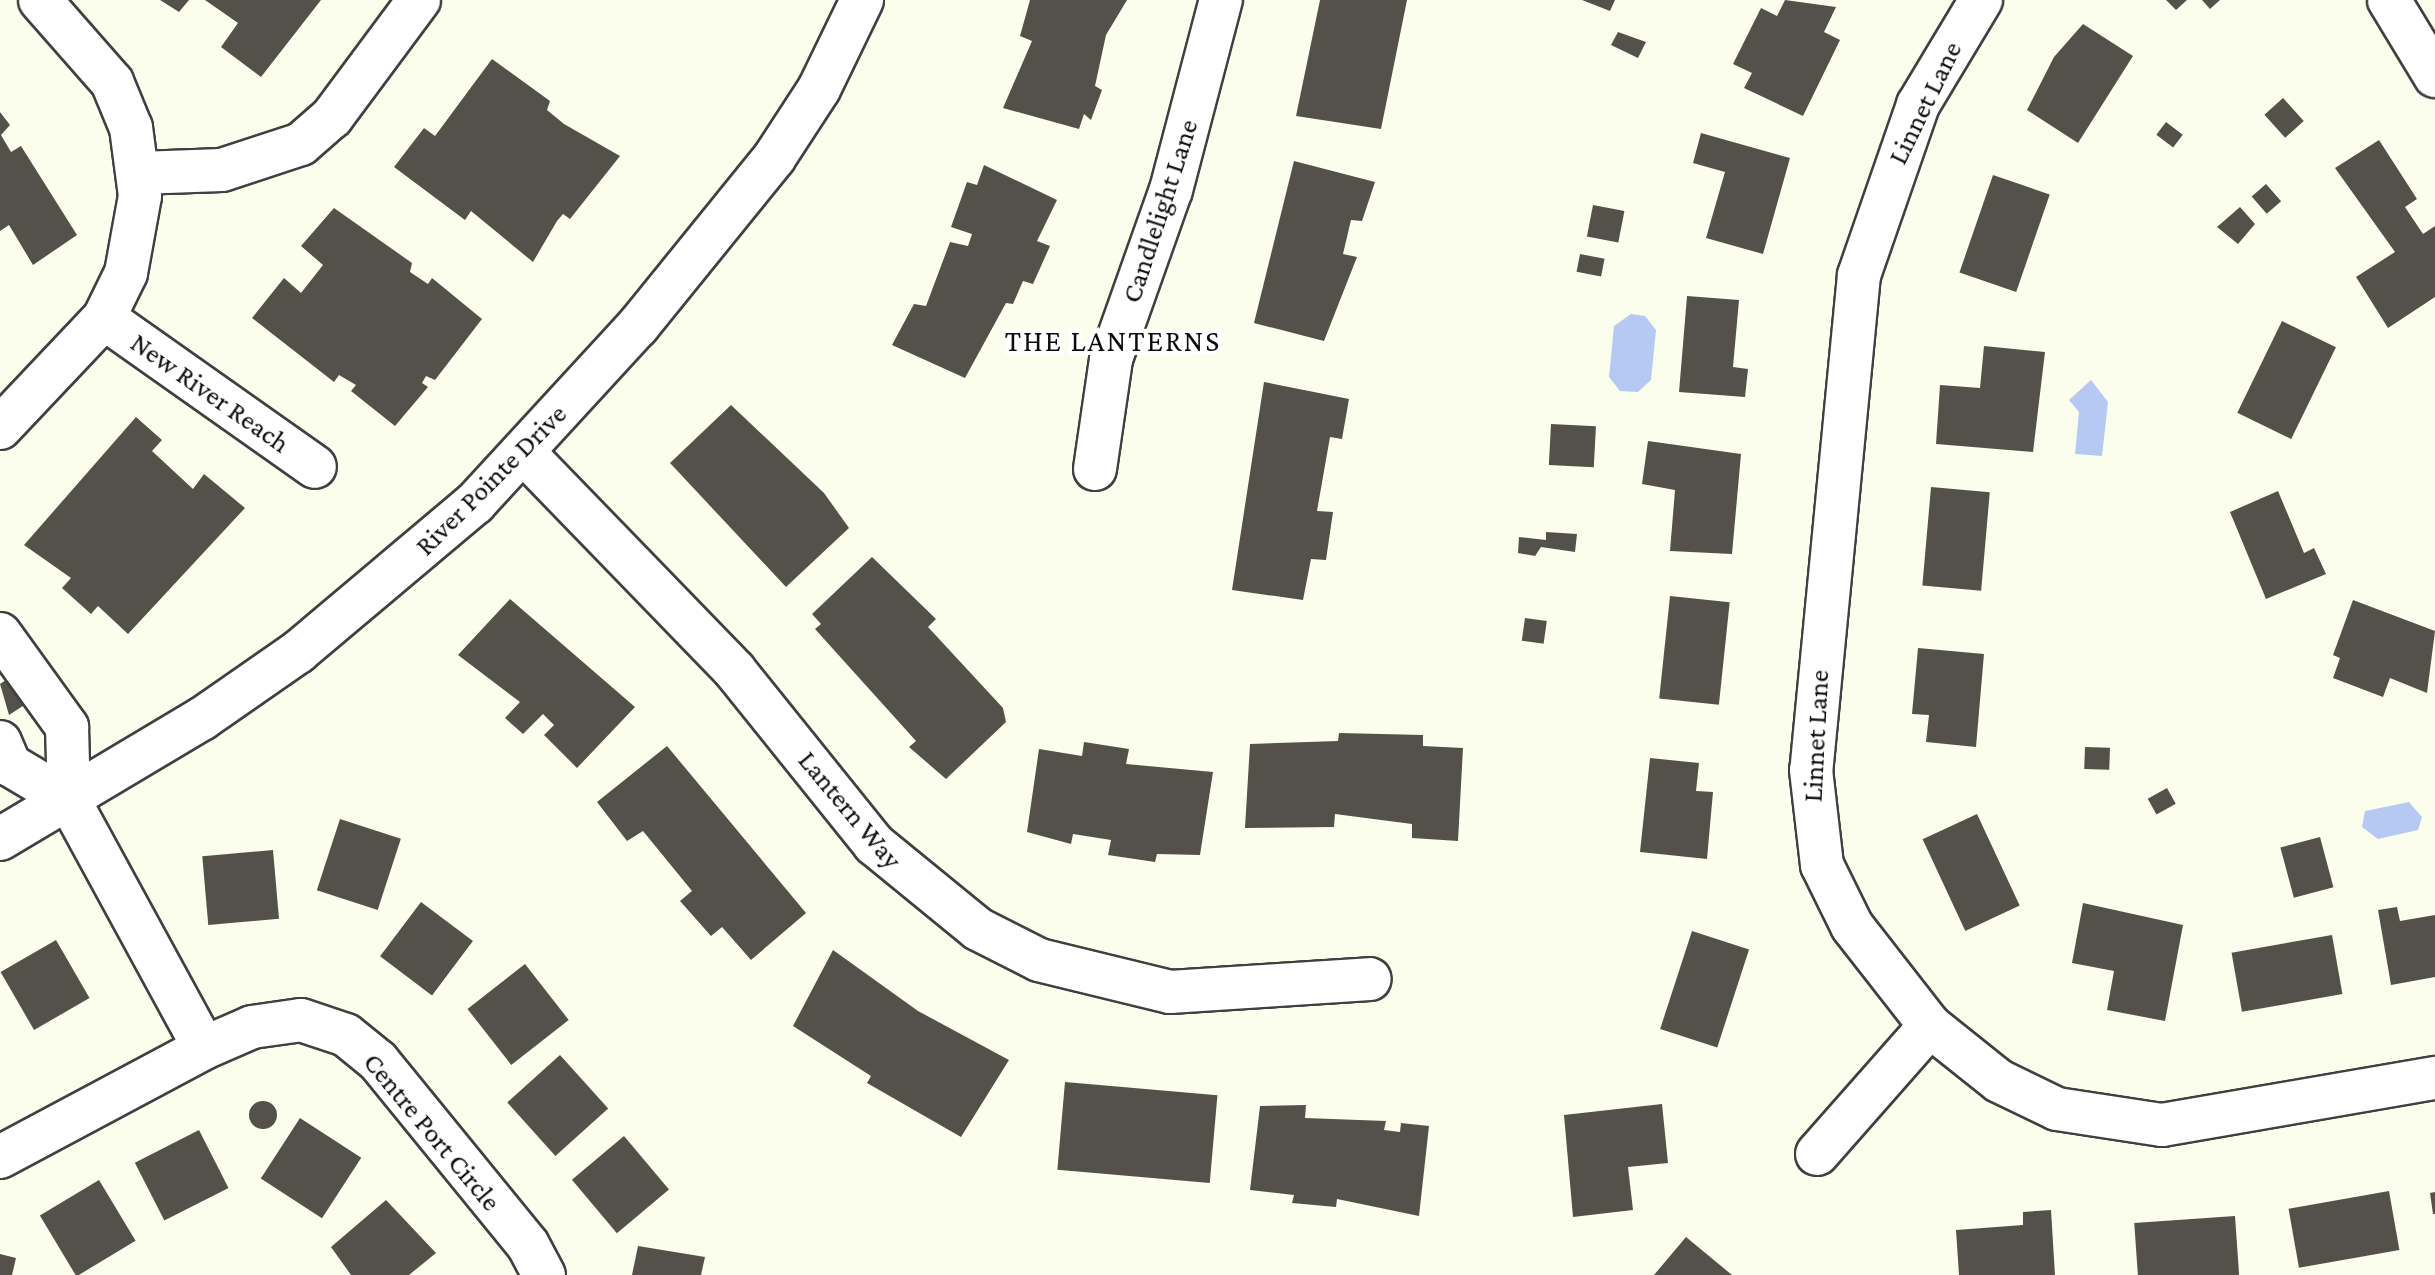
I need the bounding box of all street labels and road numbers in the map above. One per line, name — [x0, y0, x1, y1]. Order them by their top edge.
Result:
street label: Linnet Lane — [1881, 36, 1969, 170]
street label: Candlelight Lane — [1115, 115, 1205, 307]
street label: New River Reach — [124, 326, 296, 460]
street label: River Pointe Drive — [408, 397, 574, 563]
street label: Linnet Lane — [1796, 669, 1836, 803]
street label: Lantern Way — [791, 744, 909, 876]
street label: Centre Port Circle — [356, 1046, 508, 1218]

